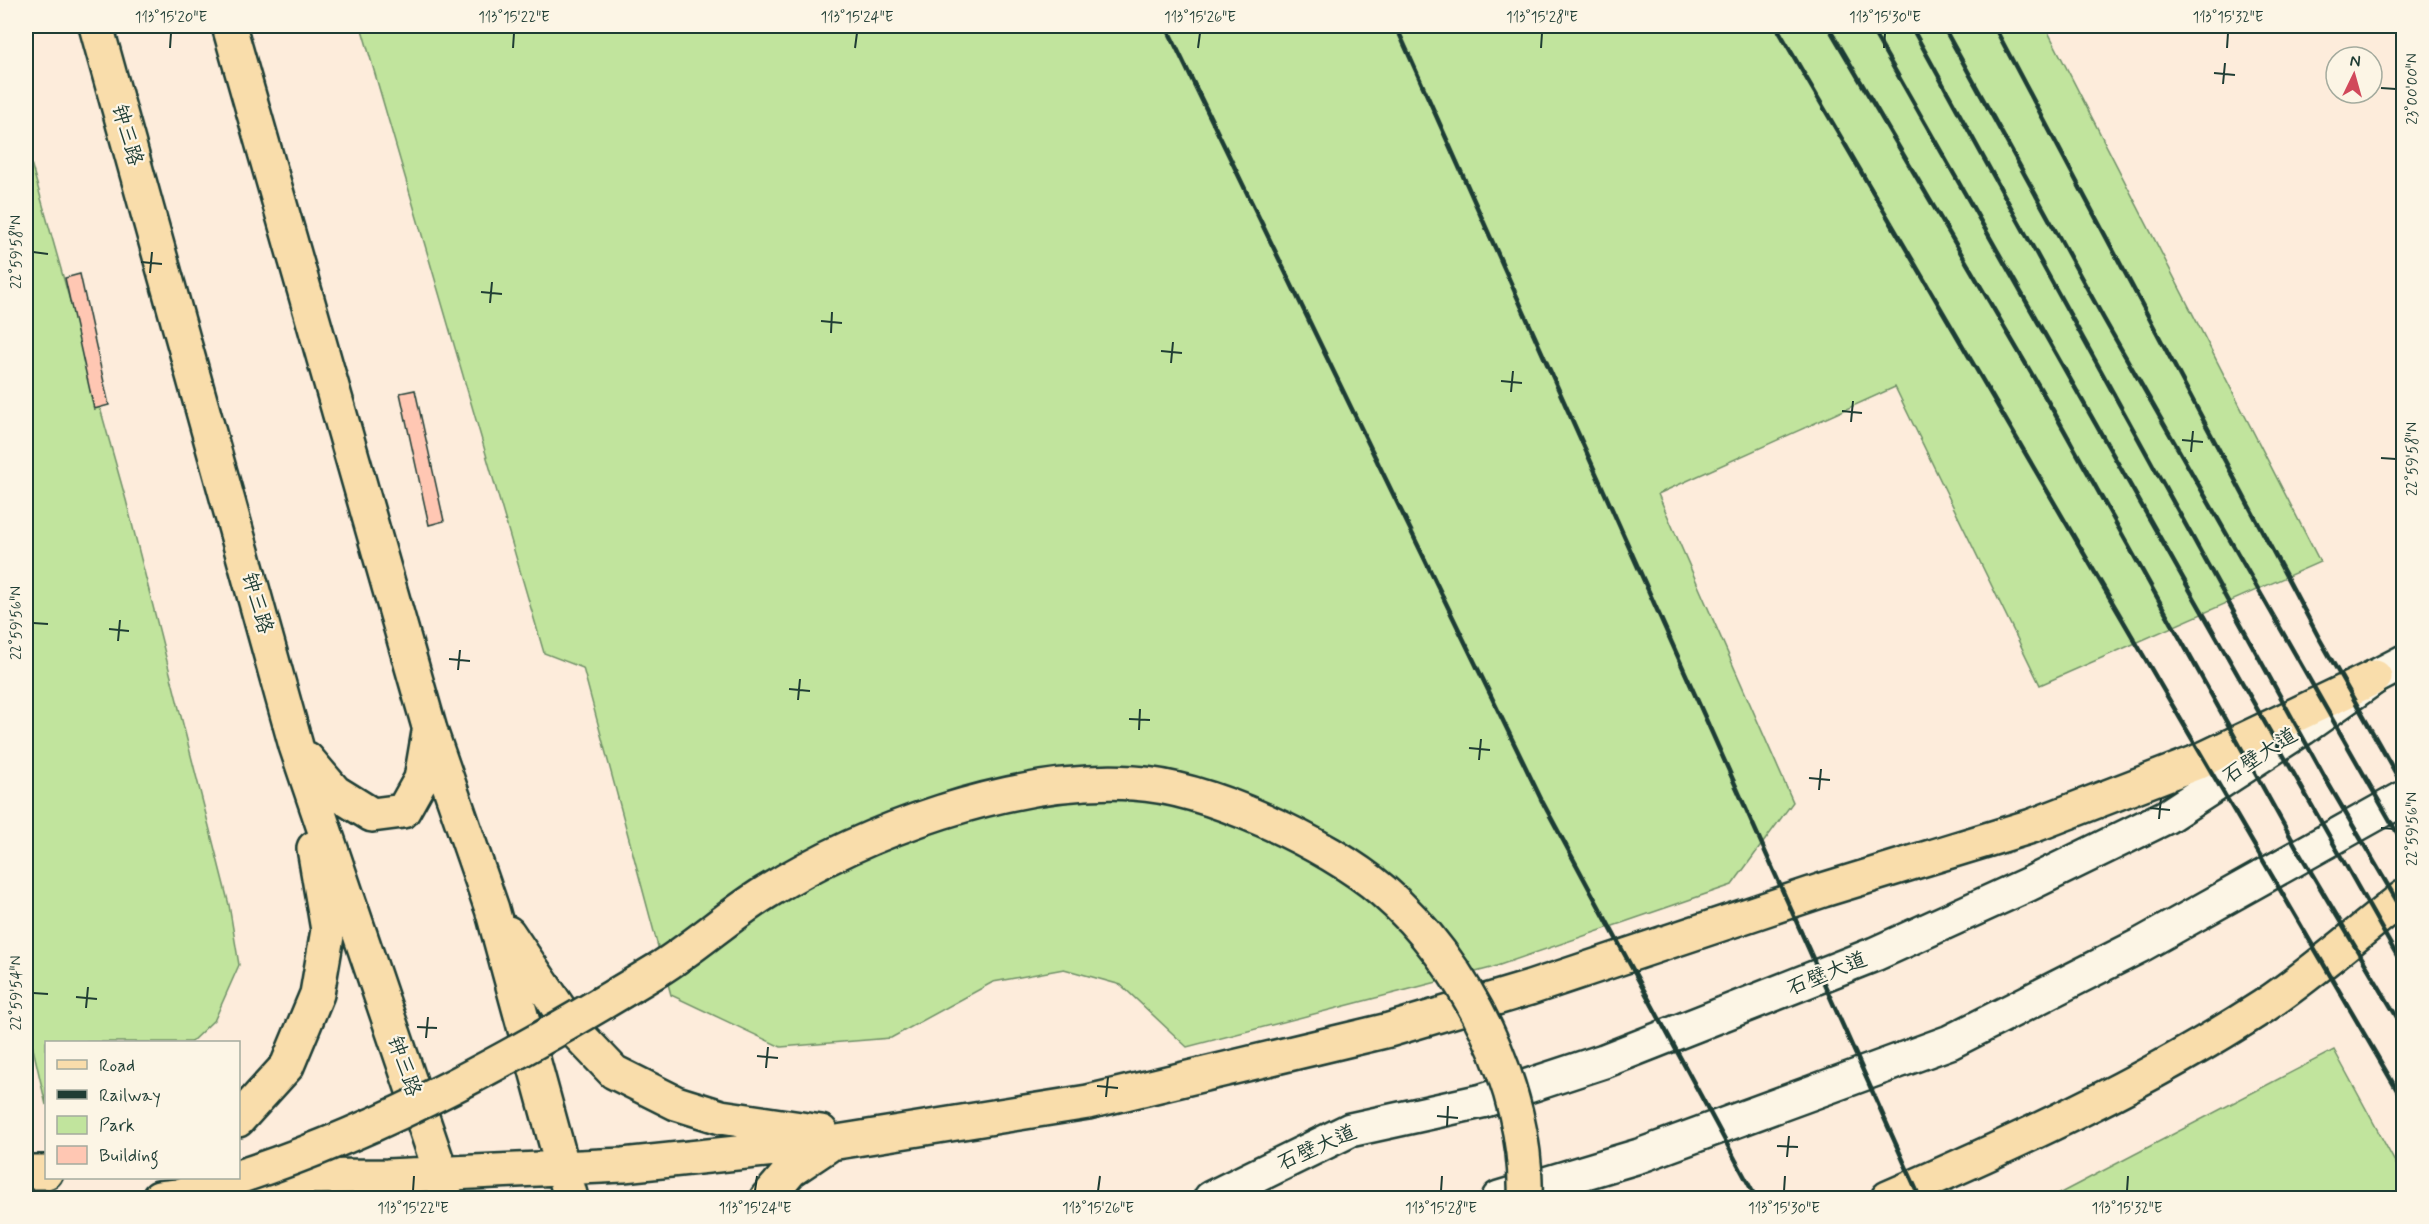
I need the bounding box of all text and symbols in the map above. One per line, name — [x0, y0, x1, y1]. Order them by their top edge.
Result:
text: 113°15'20"E — [135, 8, 207, 28]
text: 113°15'22"E — [478, 8, 550, 28]
text: 113°15'24"E — [821, 8, 894, 28]
text: 113°15'26"E — [1164, 8, 1236, 28]
text: 113°15'28"E — [1506, 8, 1578, 28]
text: 113°15'30"E — [1849, 8, 1921, 28]
text: 113°15'32"E — [2192, 8, 2264, 28]
north arrow — [2324, 45, 2384, 105]
text: N — [2349, 51, 2361, 72]
text: 23°00'00"N — [2403, 53, 2423, 125]
street label: 钟三路 — [105, 101, 149, 169]
text: 22°59'58"N — [7, 215, 27, 289]
text: 22°59'58"N — [2403, 422, 2423, 496]
street label: 钟三路 — [235, 569, 279, 637]
text: 22°59'56"N — [7, 586, 27, 660]
street label: 石壁大道 — [2217, 721, 2303, 791]
text: 22°59'56"N — [2403, 792, 2423, 866]
street label: 石壁大道 — [1783, 945, 1871, 1003]
text: 22°59'54"N — [7, 955, 27, 1031]
street label: 钟三路 — [381, 1032, 427, 1100]
legend — [45, 1041, 240, 1179]
text: Road — [99, 1054, 135, 1078]
text: Railway — [99, 1084, 161, 1108]
text: Park — [99, 1114, 135, 1138]
street label: 石壁大道 — [1273, 1118, 1361, 1178]
text: Building — [99, 1144, 159, 1170]
text: 113°15'22"E — [377, 1199, 449, 1219]
text: 113°15'24"E — [719, 1199, 792, 1219]
text: 113°15'26"E — [1062, 1199, 1134, 1219]
text: 113°15'28"E — [1405, 1199, 1477, 1219]
text: 113°15'30"E — [1748, 1199, 1820, 1219]
text: 113°15'32"E — [2091, 1199, 2163, 1219]

